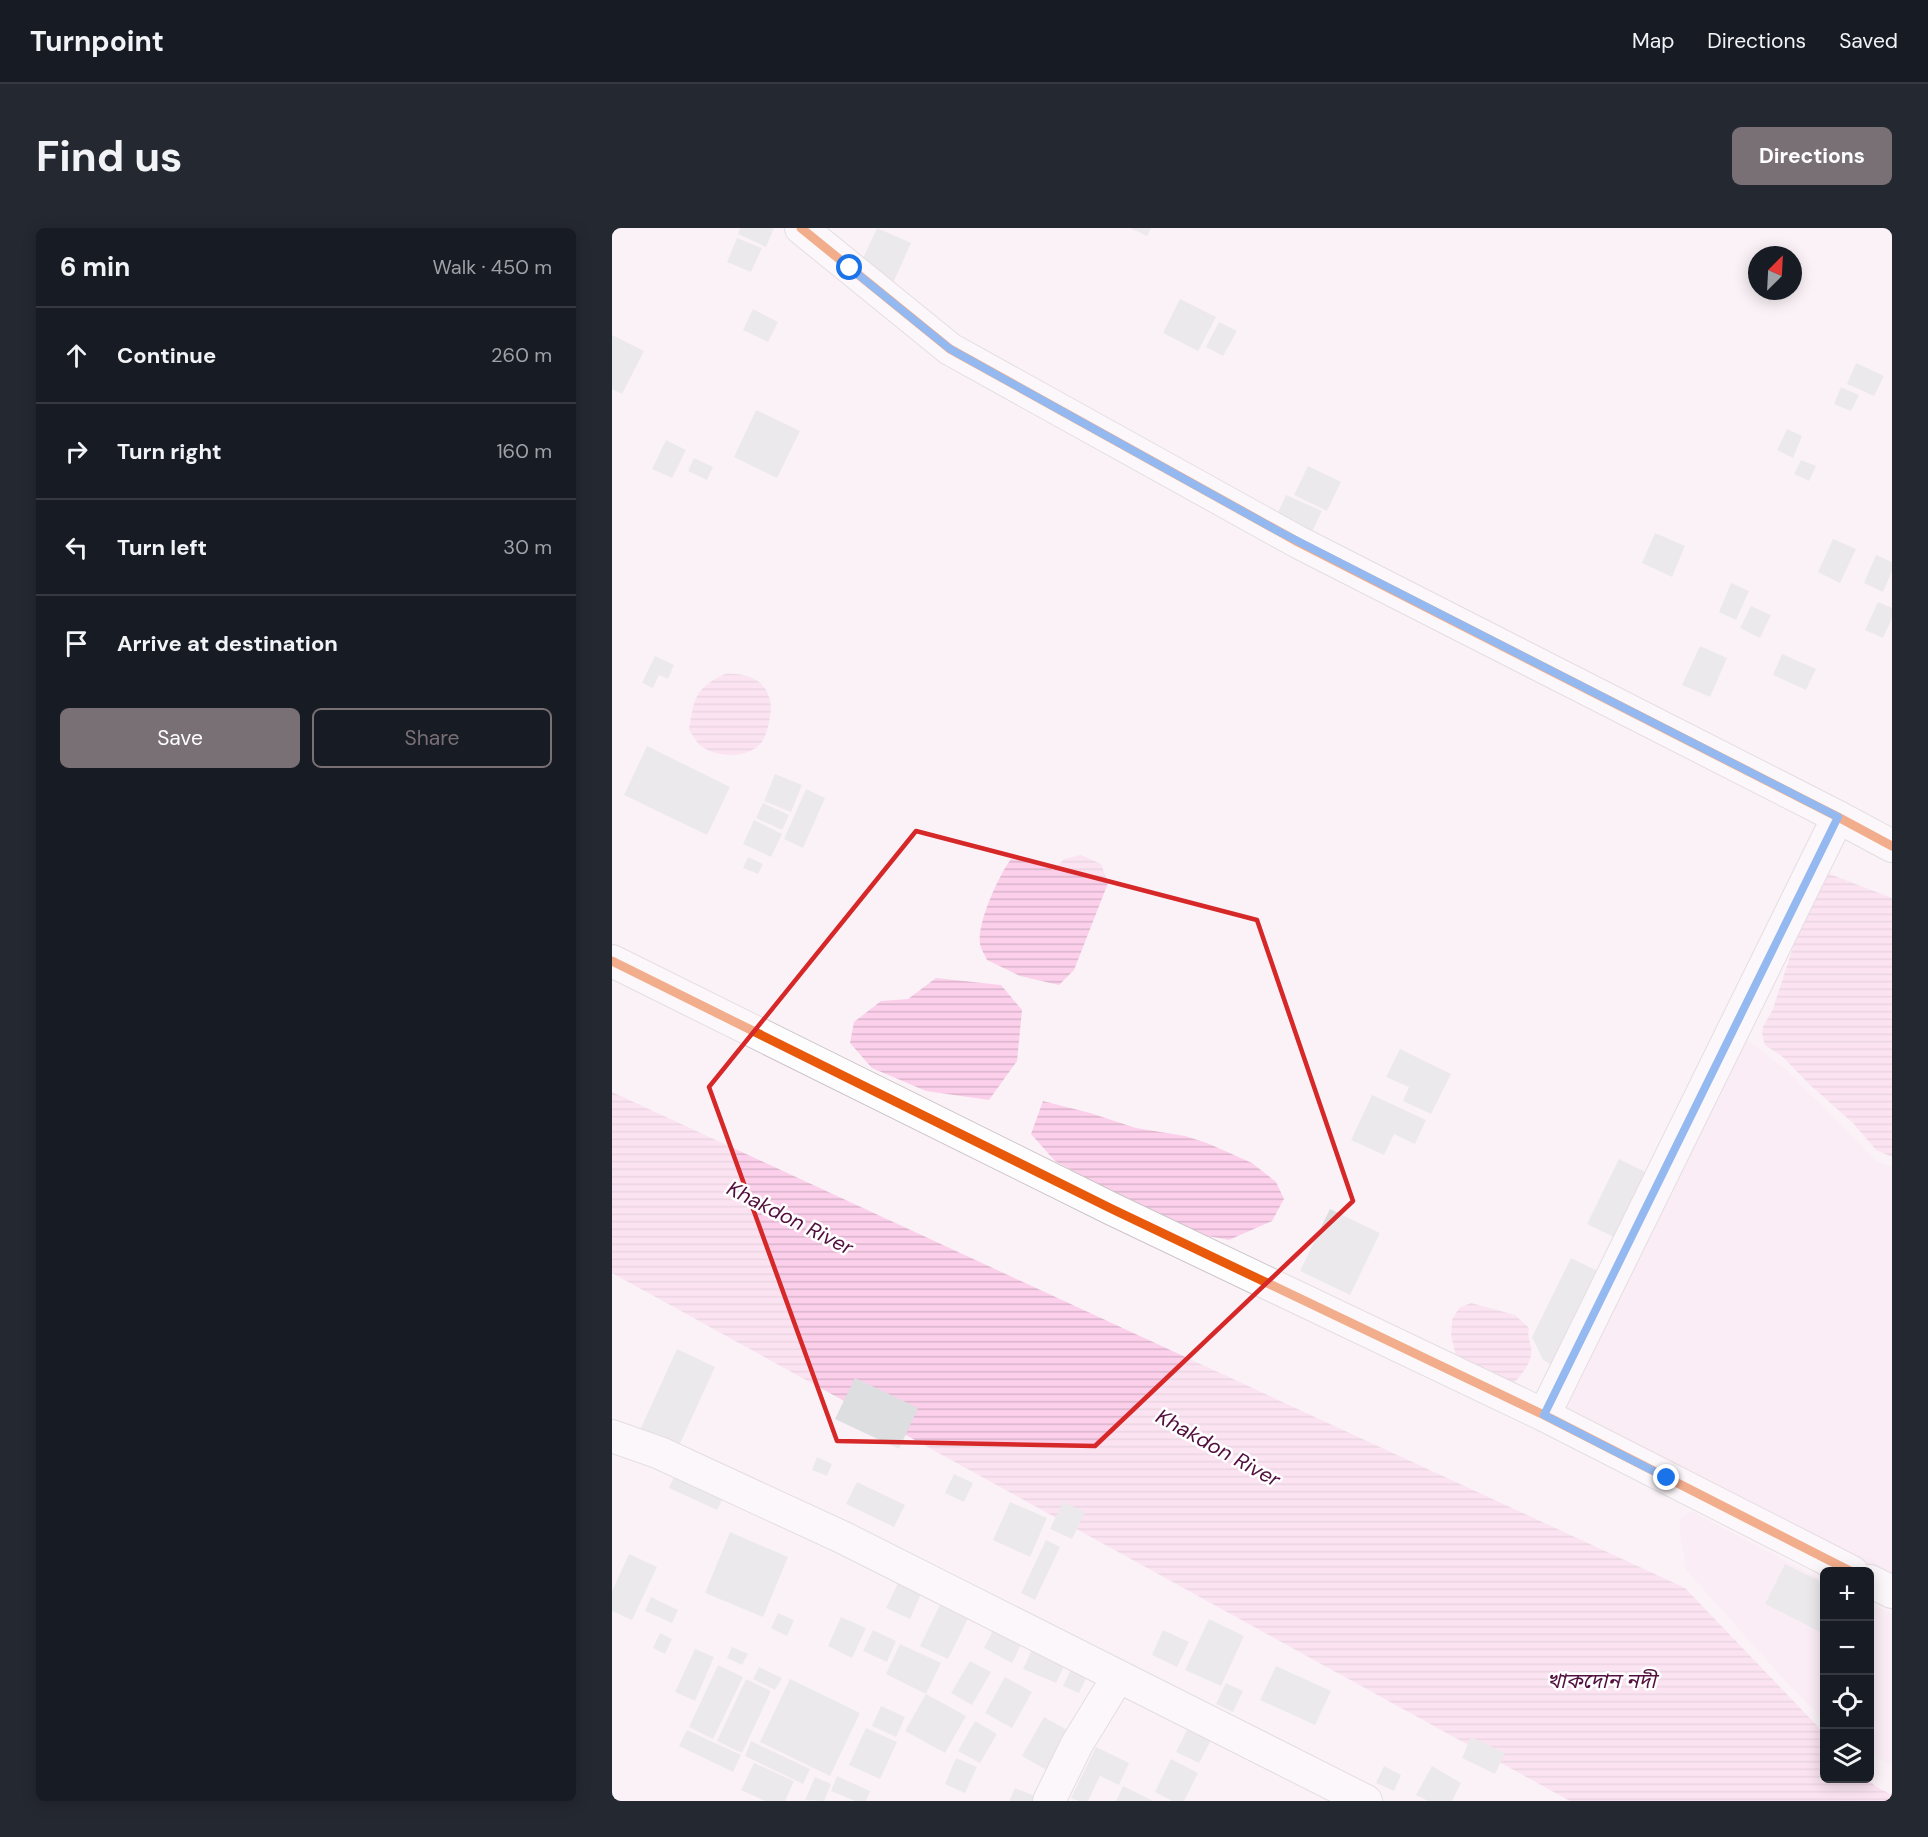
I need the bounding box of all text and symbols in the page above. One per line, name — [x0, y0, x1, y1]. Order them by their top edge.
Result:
text: Turnpoint — [30, 23, 164, 60]
text: Map — [1632, 27, 1674, 55]
text: Directions — [1707, 27, 1806, 55]
text: Saved — [1839, 27, 1898, 55]
button: Directions — [1732, 127, 1892, 185]
text: Find us — [36, 129, 182, 184]
north arrow — [1748, 246, 1802, 300]
text: 6 min — [60, 250, 130, 284]
text: Walk · 450 m — [432, 254, 552, 280]
route start — [836, 254, 862, 280]
icon: ahead — [60, 339, 93, 372]
text: Continue — [117, 341, 216, 370]
text: 260 m — [491, 342, 552, 368]
icon: right — [60, 435, 93, 468]
text: Turn right — [117, 437, 222, 466]
text: 160 m — [496, 438, 552, 464]
icon: left — [60, 531, 93, 564]
text: Turn left — [117, 533, 207, 562]
text: 30 m — [503, 534, 552, 560]
icon: arrive — [60, 627, 93, 660]
text: Arrive at destination — [117, 629, 338, 658]
button: Save — [60, 708, 300, 768]
button: Share — [312, 708, 552, 768]
water label: Khakdon River — [722, 1174, 859, 1262]
water label: Khakdon River — [1151, 1402, 1286, 1494]
route end — [1653, 1464, 1679, 1490]
map controls — [1820, 1567, 1874, 1783]
button: + — [1820, 1567, 1874, 1621]
button: − — [1820, 1621, 1874, 1675]
water label: খাকদোন নদী — [1546, 1667, 1660, 1695]
button: locate — [1820, 1675, 1874, 1729]
button: layers — [1820, 1729, 1874, 1783]

